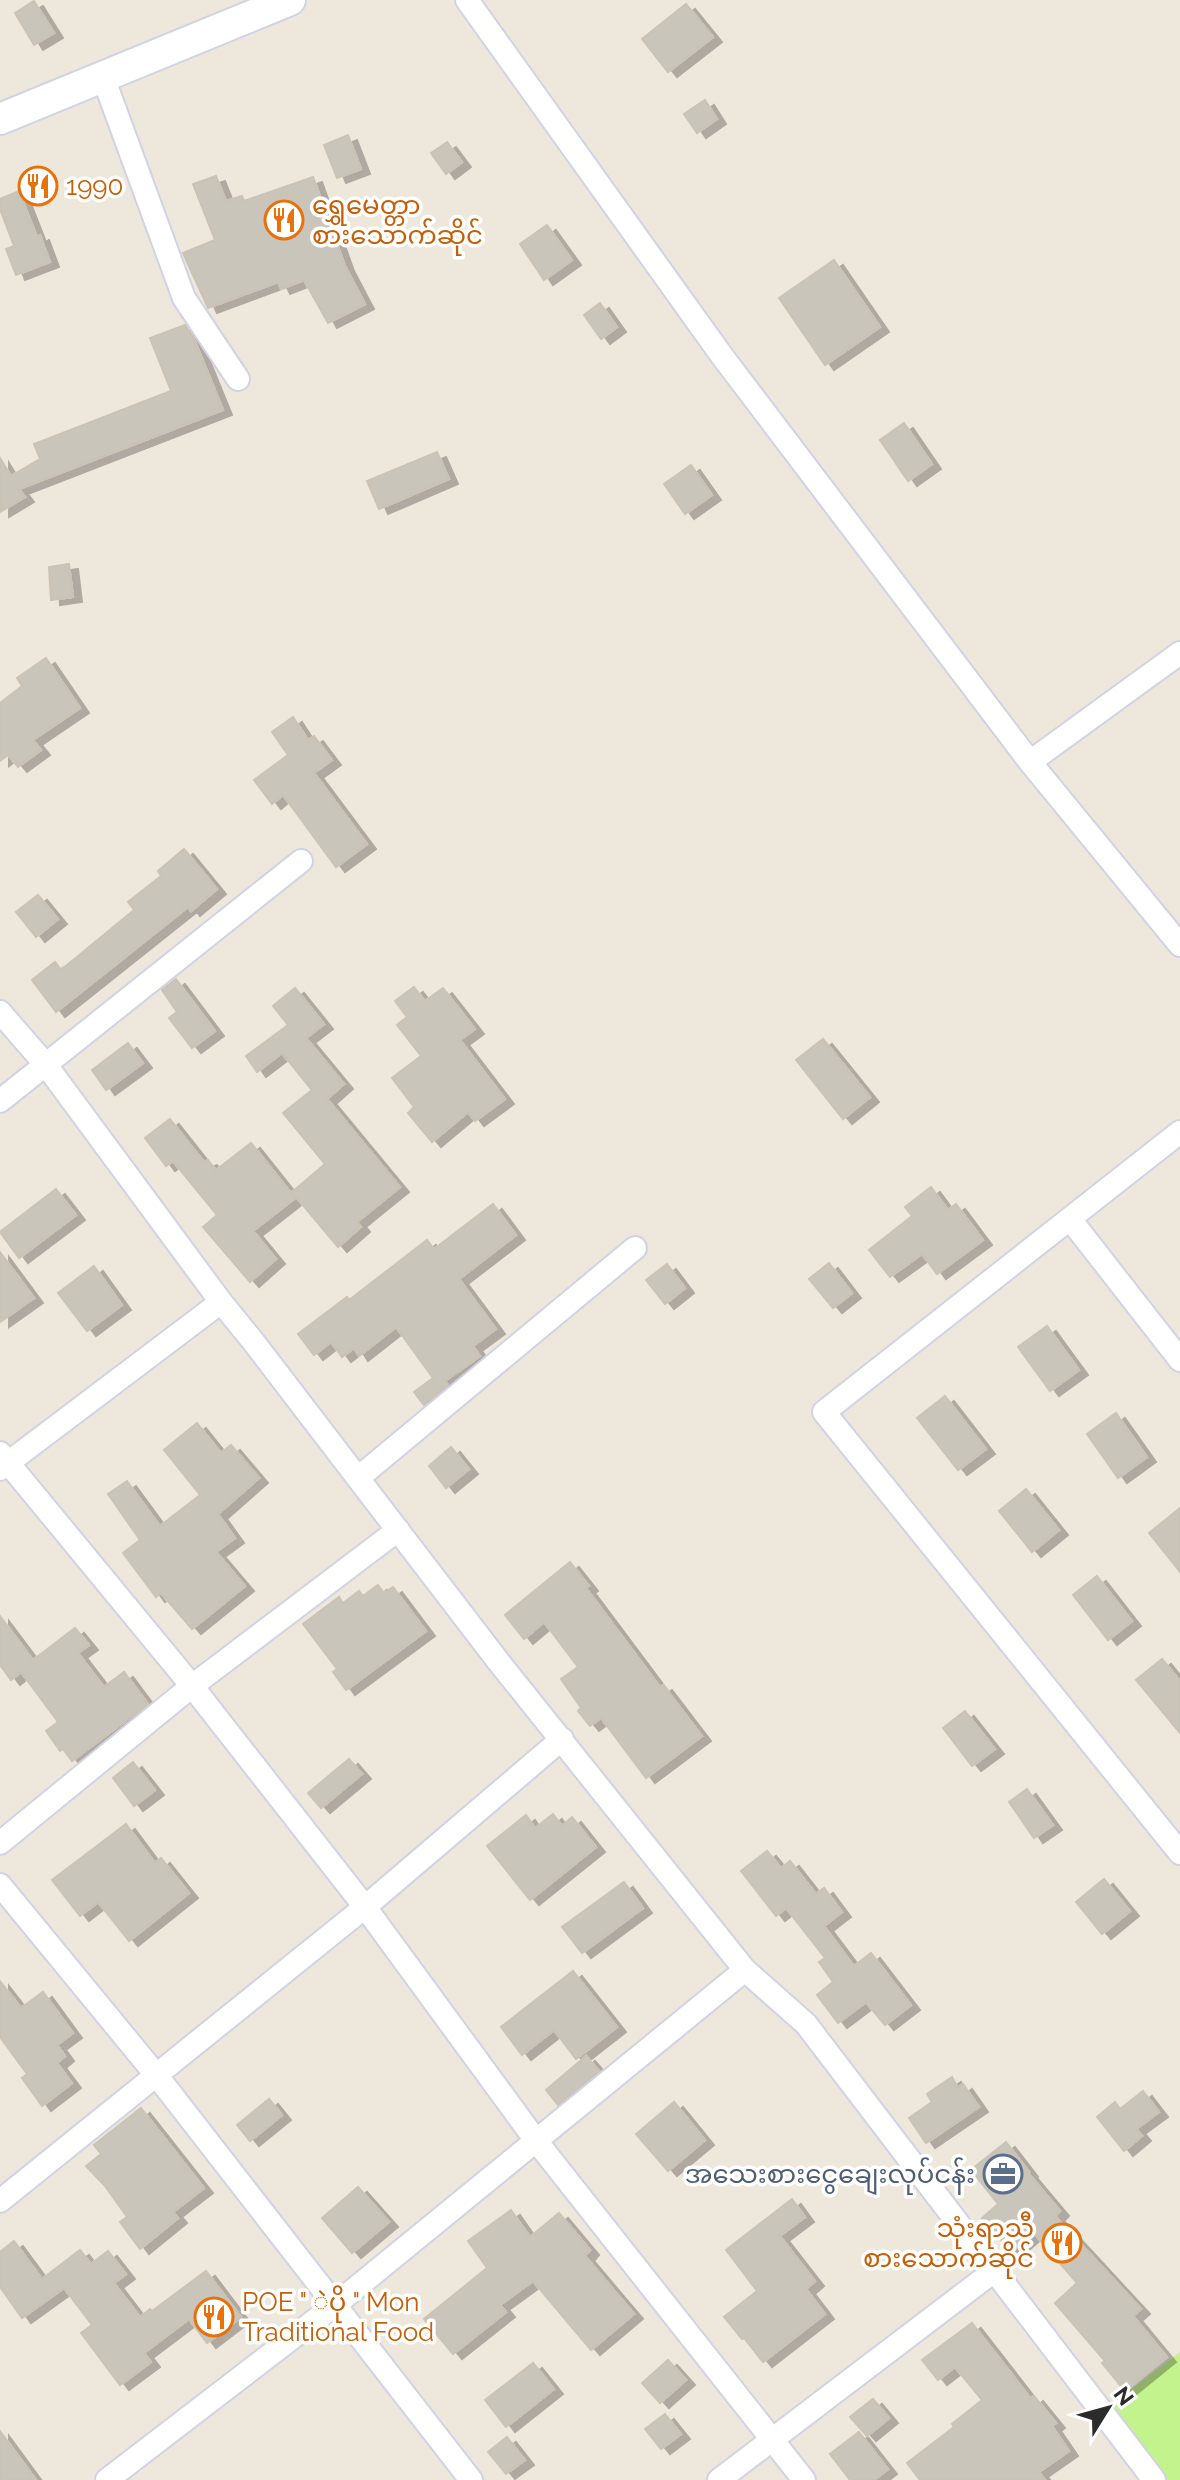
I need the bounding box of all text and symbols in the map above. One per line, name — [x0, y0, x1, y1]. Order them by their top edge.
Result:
restaurant icon: 1990 — [17, 165, 59, 207]
place label: 1990 — [66, 171, 124, 201]
place label: ရွှေမေတ္တာ စားသောက်ဆိုင် — [312, 190, 483, 256]
restaurant icon: ရွှေမေတ္တာ စားသောက်ဆိုင် — [263, 199, 305, 241]
office icon: အသေးစားငွေချေးလုပ်ငန်း — [982, 2153, 1024, 2195]
place label: အသေးစားငွေချေးလုပ်ငန်း — [685, 2157, 975, 2195]
place label: သုံးရာသီ စားသောက်ဆိုင် — [863, 2211, 1034, 2279]
restaurant icon: သုံးရာသီ စားသောက်ဆိုင် — [1041, 2222, 1083, 2264]
place label: POE " ဲပို " Mon Traditional Food — [242, 2285, 434, 2347]
restaurant icon: POE " ဲပို " Mon Traditional Food — [193, 2296, 235, 2338]
north arrow — [1068, 2368, 1148, 2448]
text: N — [1109, 2381, 1139, 2410]

